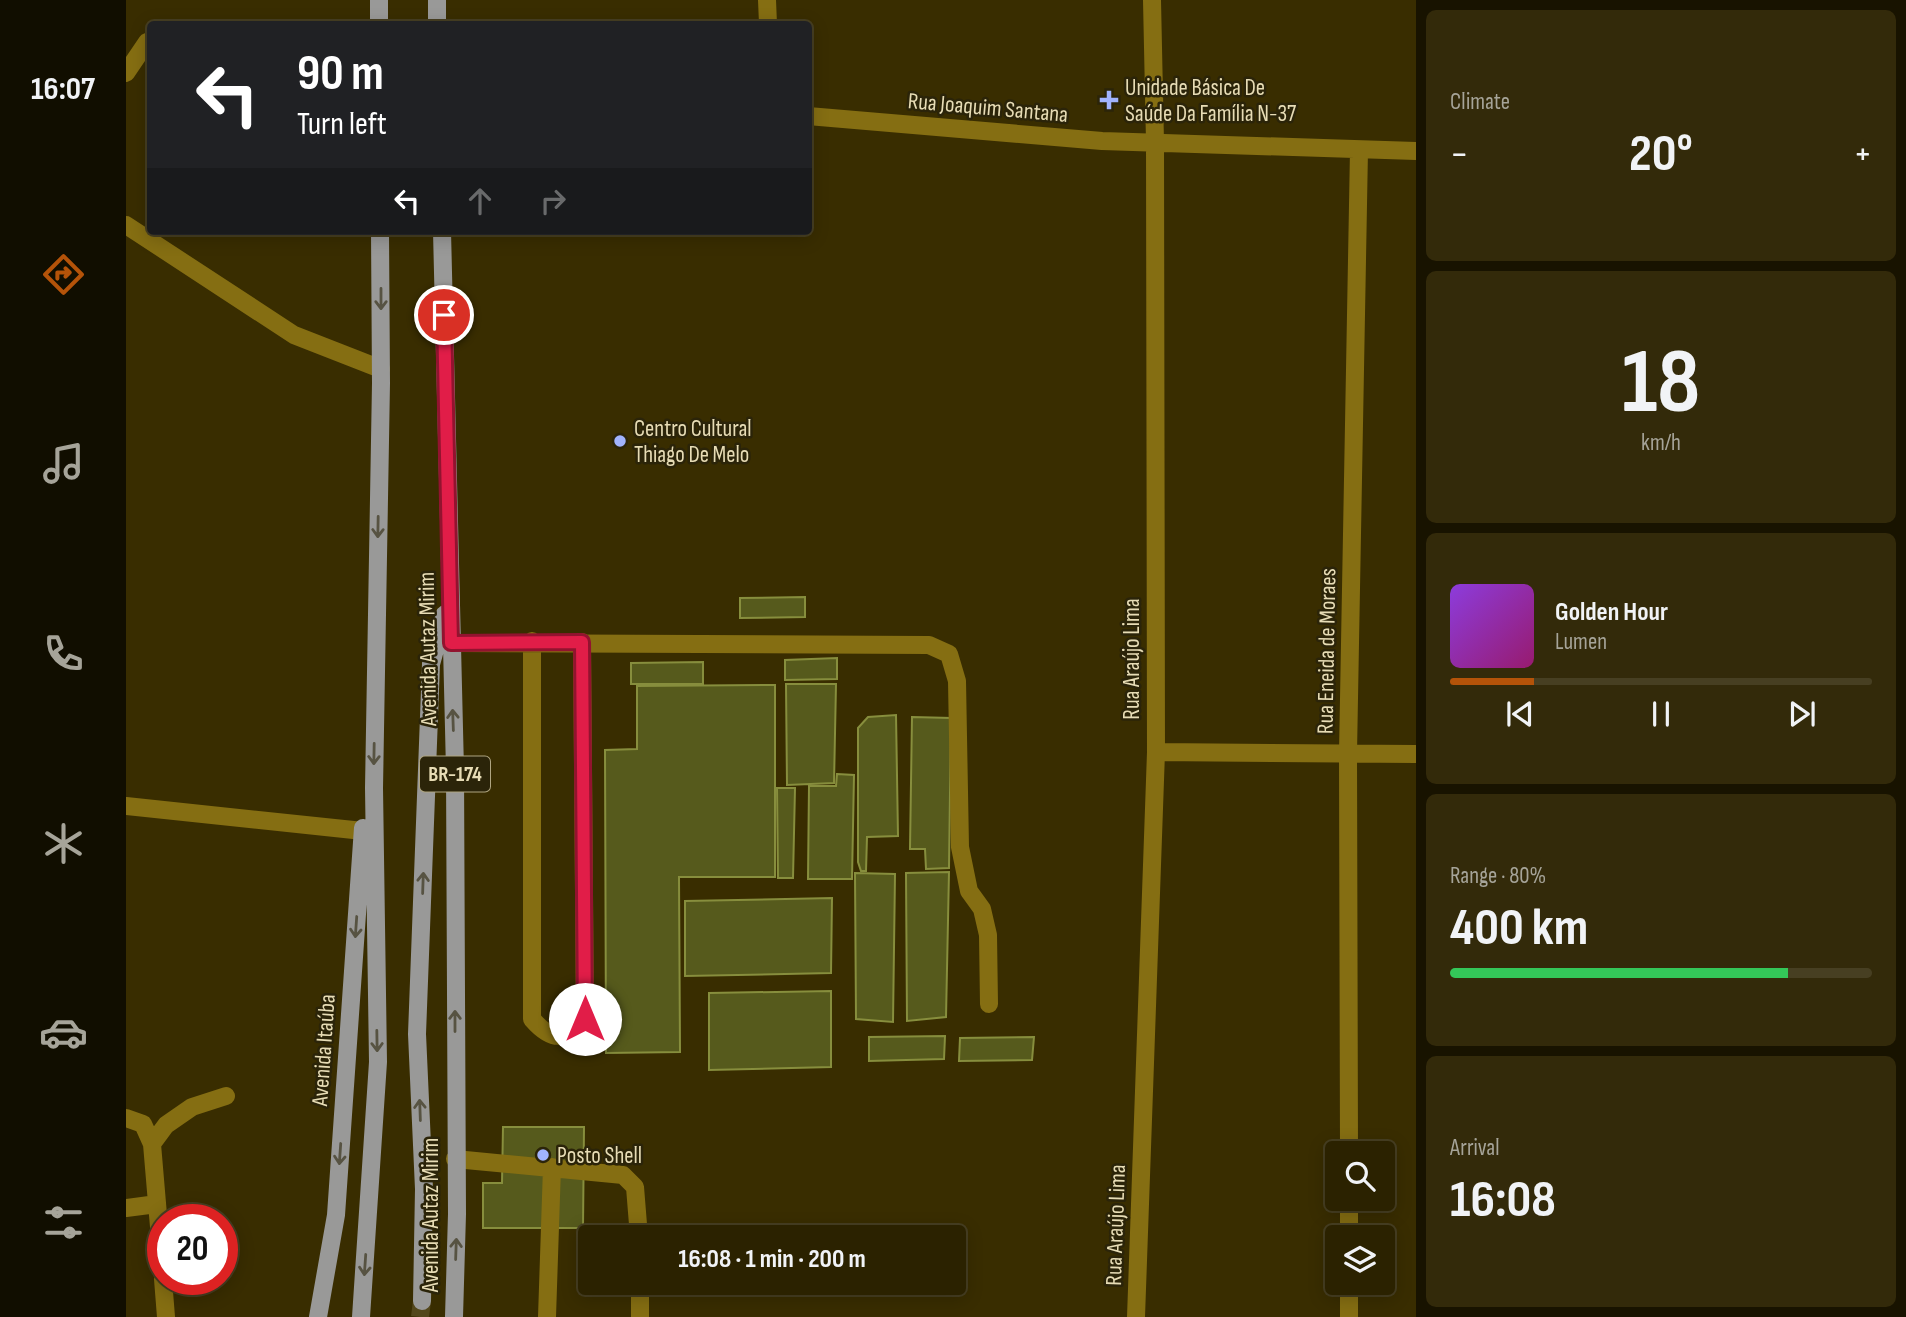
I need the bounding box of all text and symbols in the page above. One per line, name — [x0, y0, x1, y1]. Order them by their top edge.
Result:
text: 90 m — [297, 45, 384, 104]
icon: left — [182, 49, 273, 140]
text: 16:07 — [31, 70, 95, 109]
place label: Unidade Básica De Saúde Da Família N-37 — [1125, 74, 1296, 128]
street label: Rua Joaquim Santana — [907, 87, 1069, 129]
text: Climate — [1450, 88, 1510, 116]
marker: Unidade Básica De Saúde Da Família N-37 — [1099, 90, 1119, 110]
text: Turn left — [297, 105, 387, 144]
text: 20° — [1629, 123, 1693, 186]
text: − — [1450, 132, 1469, 177]
text: + — [1853, 132, 1872, 177]
icon: left — [388, 182, 426, 220]
icon: ahead — [461, 182, 499, 220]
icon: right — [534, 182, 572, 220]
icon: directions — [39, 250, 88, 299]
pin — [414, 285, 474, 345]
one-way arrow — [374, 287, 388, 310]
icon: arrive — [425, 296, 463, 334]
text: 18 — [1622, 329, 1700, 438]
place label: Centro Cultural Thiago De Melo — [634, 415, 752, 469]
text: km/h — [1641, 429, 1681, 457]
marker: Centro Cultural Thiago De Melo — [612, 433, 628, 449]
icon: music — [39, 439, 88, 488]
one-way arrow — [372, 515, 385, 538]
street label: Rua Eneida de Moraes — [1312, 568, 1342, 734]
street label: Avenida Autaz Mirim — [413, 572, 443, 727]
text: Golden Hour — [1555, 597, 1668, 628]
street label: Rua Araújo Lima — [1118, 598, 1146, 720]
text: Lumen — [1555, 628, 1607, 656]
icon: phone — [39, 629, 88, 678]
icon: previous — [1501, 695, 1539, 733]
icon: pause — [1642, 695, 1680, 733]
icon: next — [1783, 695, 1821, 733]
one-way arrow — [447, 709, 460, 732]
one-way arrow — [367, 742, 381, 765]
road number: BR-174 — [420, 756, 490, 792]
icon: climate — [39, 819, 88, 868]
text: Range · 80% — [1450, 862, 1546, 890]
one-way arrow — [416, 871, 429, 894]
text: 400 km — [1450, 897, 1588, 960]
one-way arrow — [349, 915, 362, 938]
position arrow — [548, 982, 622, 1056]
street label: Avenida Itaúba — [306, 993, 342, 1108]
icon: car — [39, 1008, 88, 1057]
one-way arrow — [448, 1010, 462, 1033]
one-way arrow — [370, 1029, 384, 1052]
one-way arrow — [414, 1099, 427, 1122]
text: Arrival — [1450, 1134, 1499, 1162]
street label: Avenida Autaz Mirim — [417, 1138, 445, 1293]
map controls — [1325, 1141, 1395, 1295]
button: search — [1325, 1141, 1395, 1211]
one-way arrow — [333, 1142, 346, 1165]
place label: Posto Shell — [557, 1142, 642, 1170]
marker: Posto Shell — [535, 1147, 551, 1163]
street label: Rua Araújo Lima — [1100, 1164, 1132, 1286]
text: 16:08 — [1450, 1169, 1556, 1232]
icon: filters — [39, 1198, 88, 1247]
speed limit sign: 20 — [147, 1204, 238, 1295]
button: layers — [1325, 1225, 1395, 1295]
one-way arrow — [449, 1238, 462, 1261]
text: 16:08 · 1 min · 200 m — [678, 1244, 866, 1275]
one-way arrow — [358, 1253, 371, 1276]

